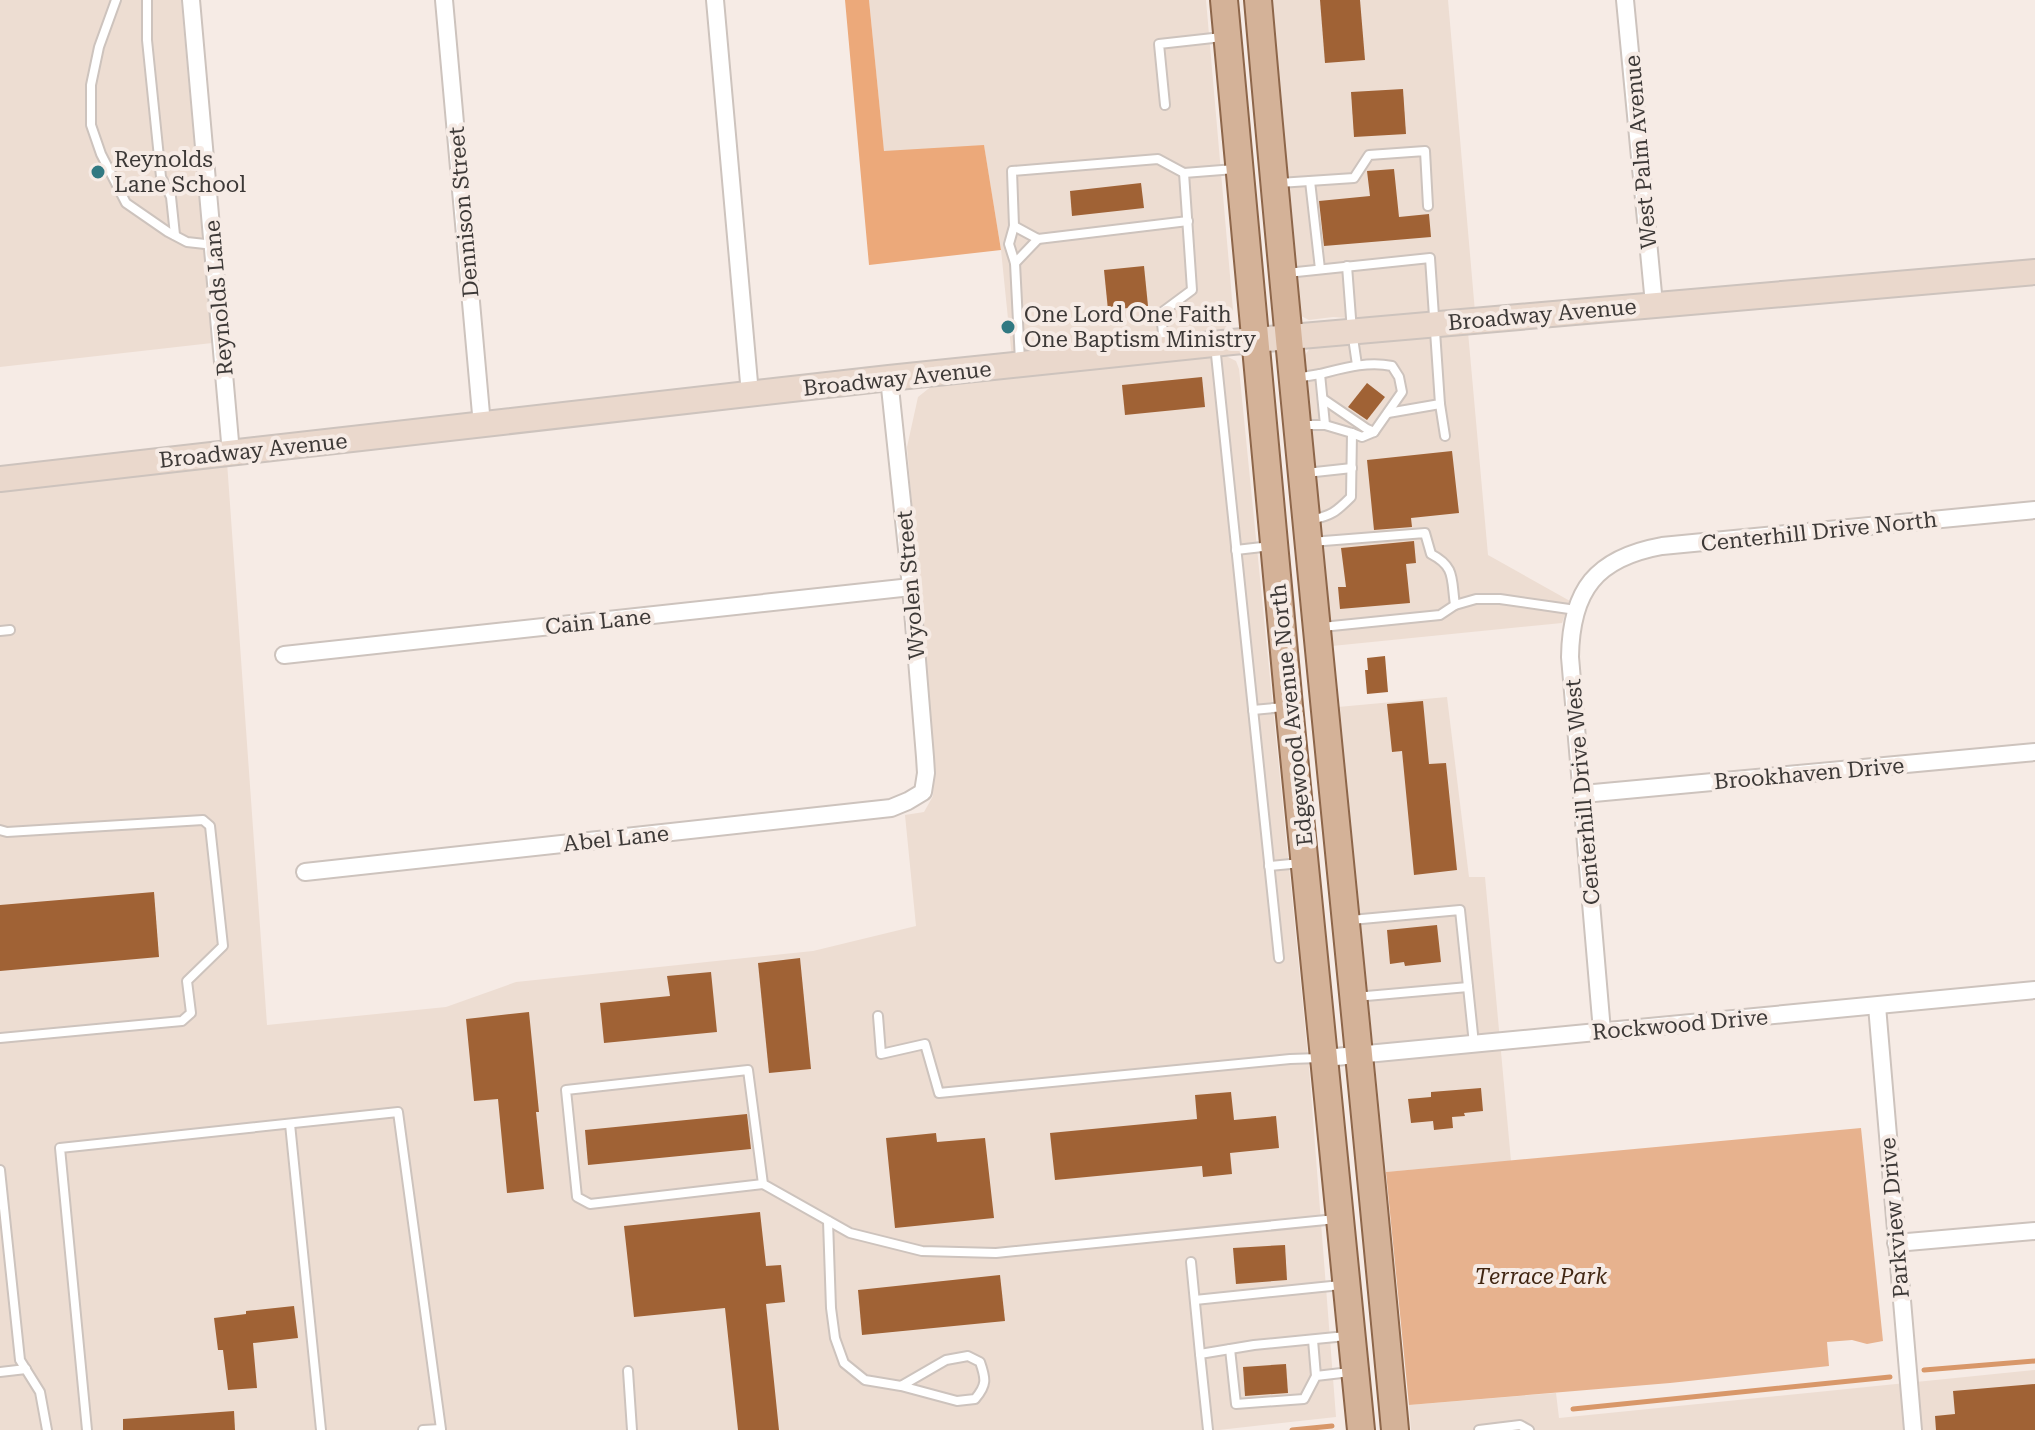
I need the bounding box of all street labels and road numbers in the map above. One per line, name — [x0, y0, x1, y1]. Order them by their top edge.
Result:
street label: West Palm Avenue — [1620, 54, 1661, 250]
street label: Dennison Street — [444, 125, 483, 298]
street label: Reynolds Lane — [199, 219, 238, 377]
street label: Broadway Avenue — [1447, 294, 1637, 335]
street label: Broadway Avenue — [802, 356, 992, 401]
street label: Broadway Avenue — [158, 428, 348, 473]
street label: Centerhill Drive North — [1700, 507, 1938, 556]
street label: Wyolen Street — [892, 509, 929, 661]
street label: Edgewood Avenue North — [1265, 583, 1318, 847]
street label: Cain Lane — [544, 603, 652, 639]
street label: Centerhill Drive West — [1560, 678, 1605, 906]
street label: Brookhaven Drive — [1713, 753, 1905, 794]
street label: Abel Lane — [562, 821, 670, 856]
street label: Rockwood Drive — [1591, 1004, 1769, 1045]
street label: Parkview Drive — [1875, 1137, 1914, 1299]

